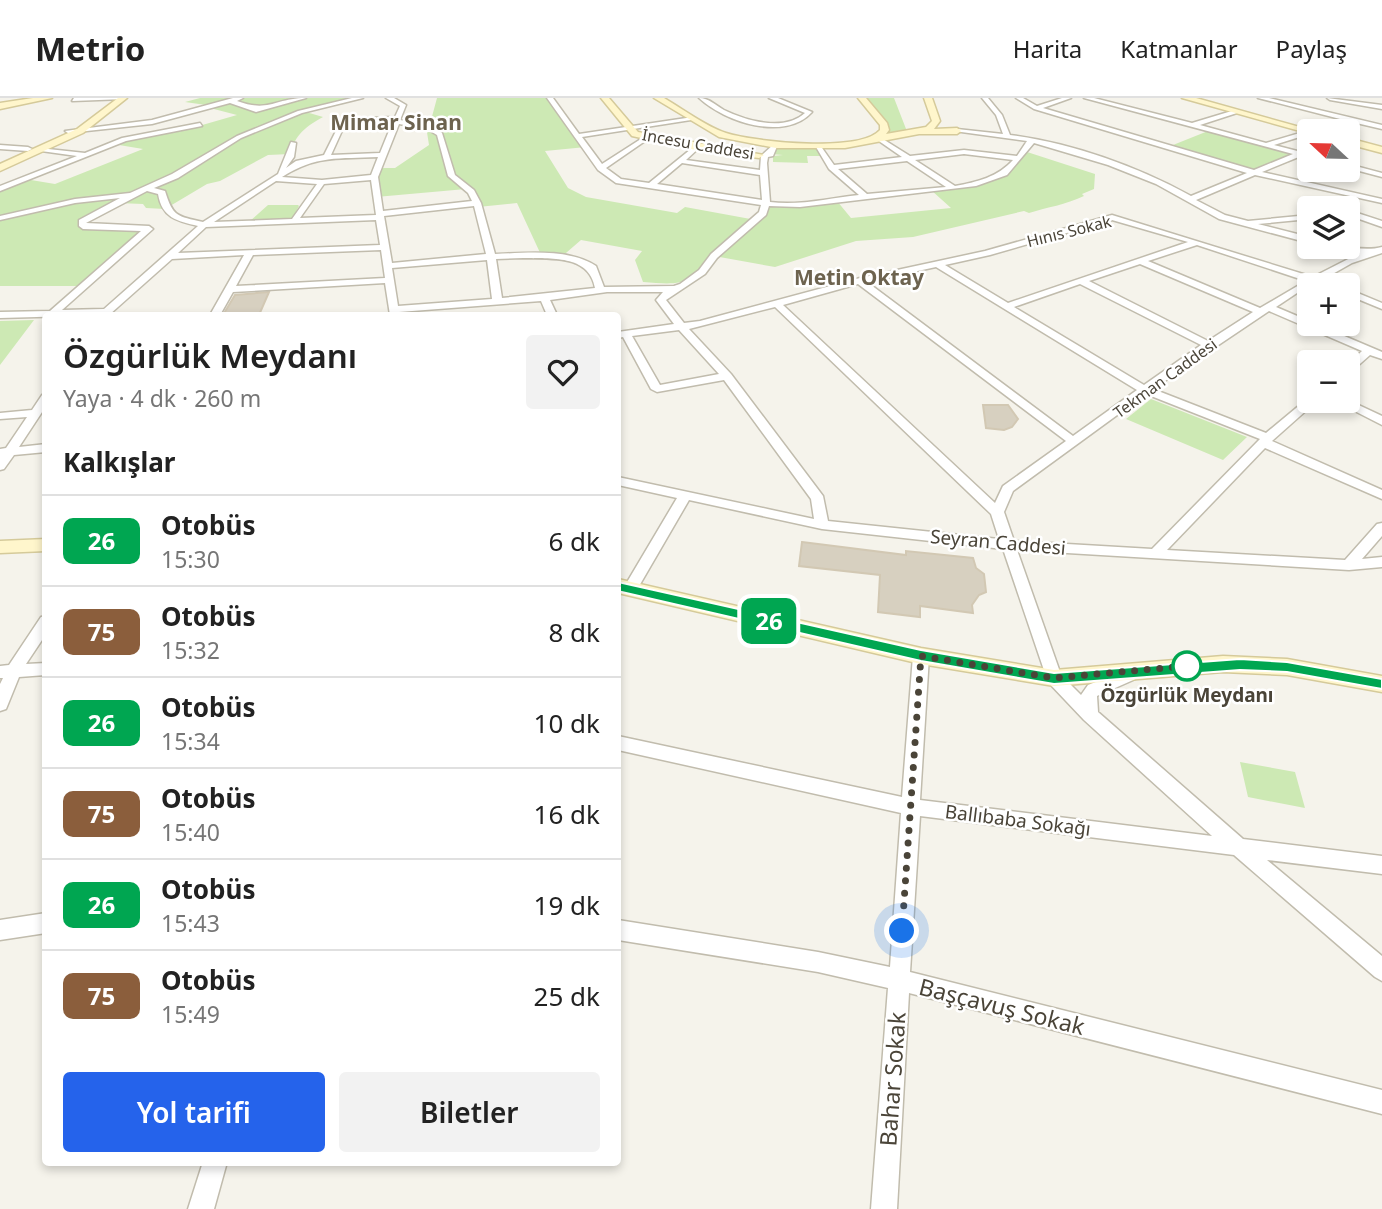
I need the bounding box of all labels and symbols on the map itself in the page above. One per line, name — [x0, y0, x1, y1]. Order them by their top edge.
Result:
district label: Mimar Sinan — [330, 108, 462, 136]
north arrow — [1297, 119, 1360, 182]
street label: İncesu Caddesi — [640, 123, 756, 165]
street label: Hınıs Sokak — [1024, 210, 1114, 252]
district label: Metin Oktay — [794, 263, 924, 291]
street label: Tekman Caddesi — [1109, 333, 1221, 423]
street label: Seyran Caddesi — [929, 523, 1067, 561]
line badge: 26 — [738, 598, 800, 644]
marker: Özgürlük Meydanı — [1172, 651, 1202, 681]
place label: Özgürlük Meydanı — [1100, 682, 1274, 708]
street label: Ballıbaba Sokağı — [944, 798, 1092, 842]
your location — [884, 913, 919, 948]
street label: Başçavuş Sokak — [916, 970, 1089, 1042]
street label: Bahar Sokak — [871, 1010, 913, 1147]

